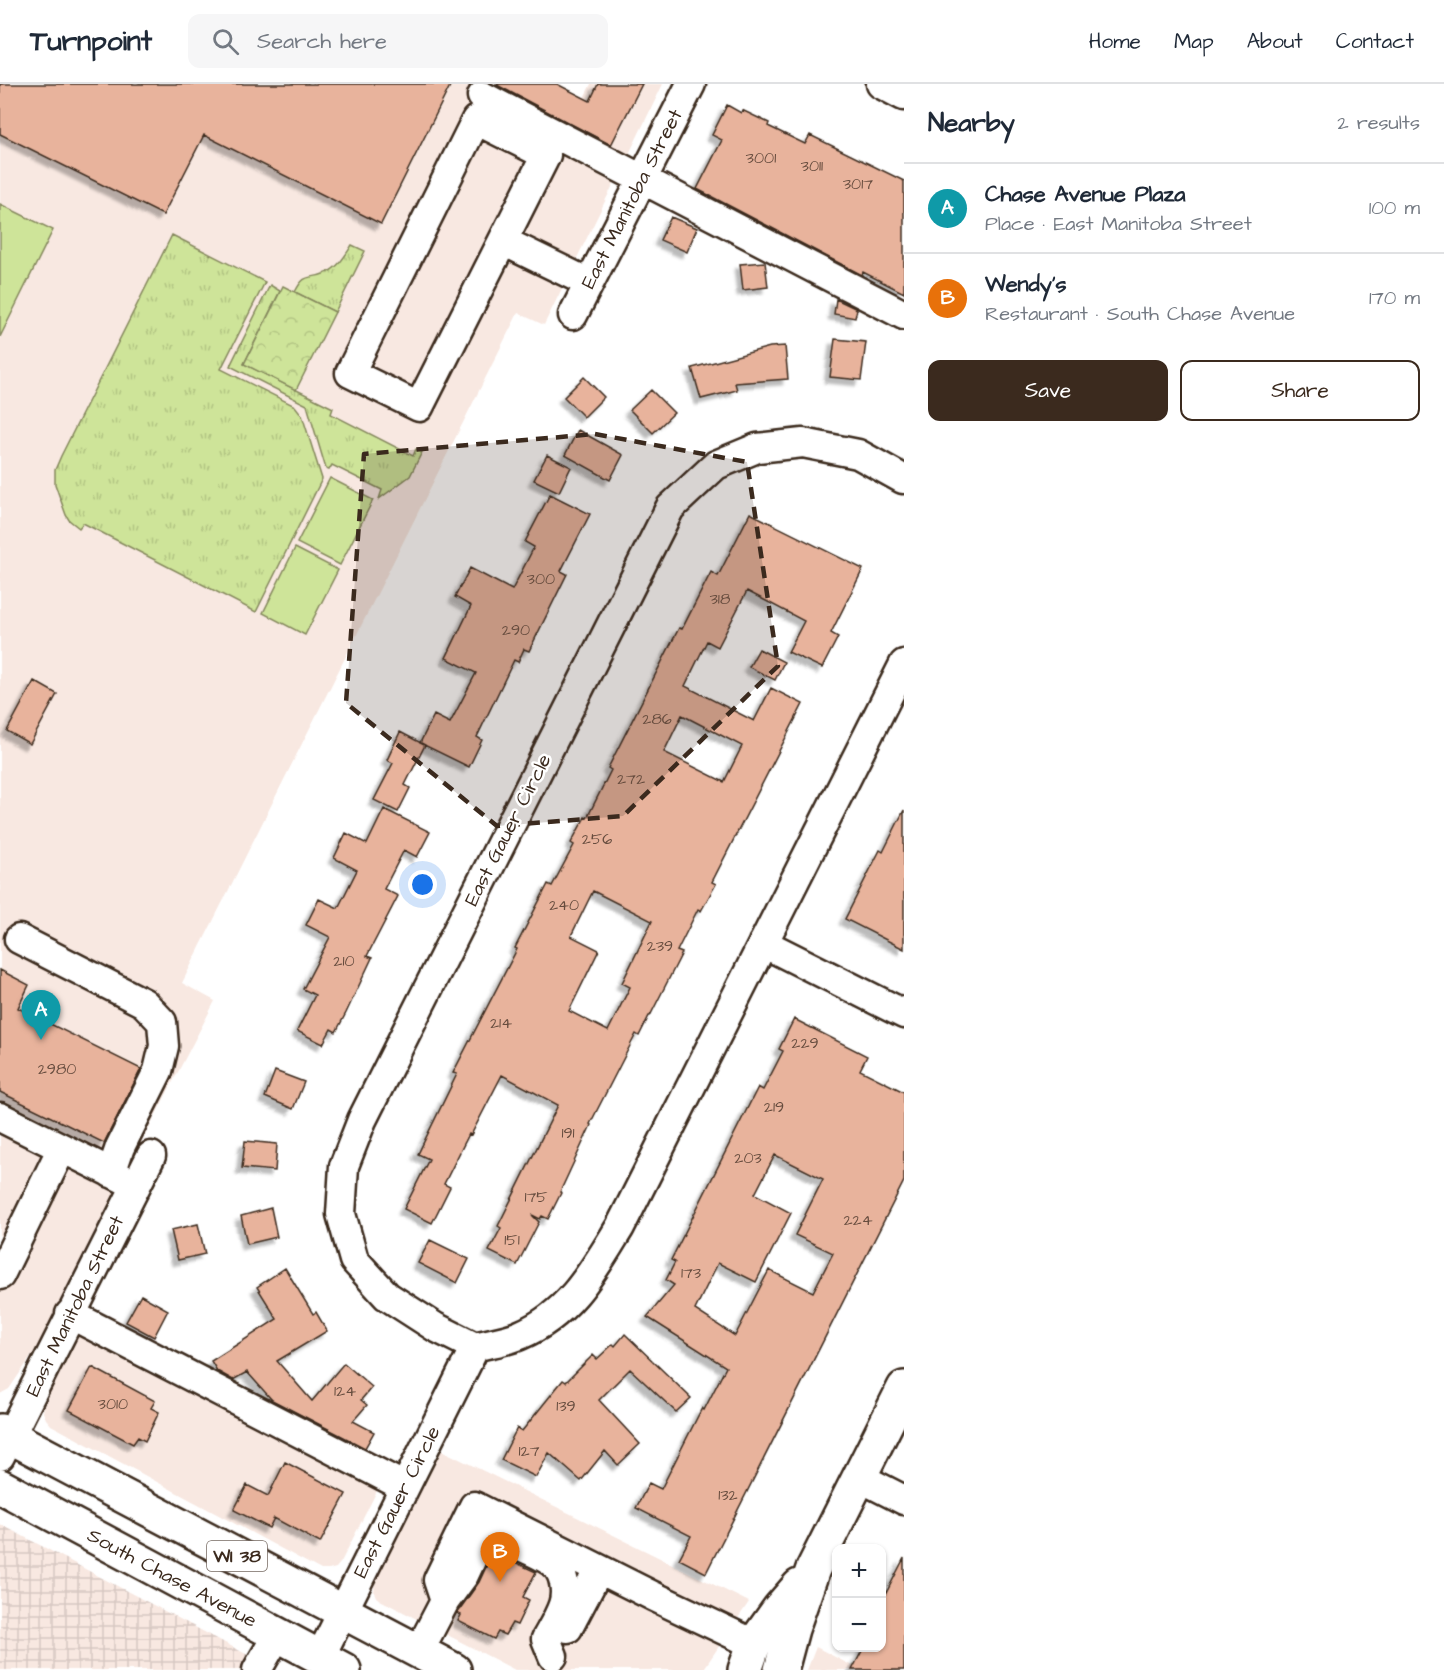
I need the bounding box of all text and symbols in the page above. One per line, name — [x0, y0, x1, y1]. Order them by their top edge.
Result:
search box — [188, 14, 608, 68]
text: Turnpoint — [30, 22, 152, 61]
icon: search — [209, 25, 242, 58]
text: Search here — [257, 26, 387, 57]
text: Home — [1089, 27, 1141, 56]
text: Map — [1174, 27, 1214, 56]
text: About — [1247, 27, 1303, 56]
text: Contact — [1336, 27, 1414, 56]
street label: East Manitoba Street — [575, 104, 689, 294]
text: Nearby — [928, 105, 1015, 141]
text: 2 results — [1337, 109, 1420, 137]
house number: 3001 — [746, 147, 776, 169]
house number: 3011 — [801, 155, 823, 177]
house number: 3017 — [843, 173, 873, 195]
text: Chase Avenue Plaza — [985, 179, 1185, 210]
text: A — [941, 194, 954, 222]
text: 100 m — [1369, 194, 1420, 222]
text: Place · East Manitoba Street — [985, 210, 1252, 238]
text: Wendy's — [985, 269, 1067, 300]
text: B — [940, 284, 955, 312]
text: 170 m — [1369, 284, 1420, 312]
text: Restaurant · South Chase Avenue — [985, 300, 1295, 328]
button: Save — [928, 360, 1168, 421]
button: Share — [1180, 360, 1420, 421]
house number: 300 — [527, 568, 555, 590]
house number: 318 — [710, 588, 730, 610]
house number: 290 — [502, 619, 530, 641]
house number: 286 — [642, 708, 672, 730]
street label: East Gauer Circle — [458, 749, 558, 911]
house number: 272 — [617, 768, 645, 790]
house number: 256 — [582, 828, 612, 850]
your location — [408, 870, 437, 899]
house number: 240 — [549, 894, 579, 916]
house number: 239 — [647, 935, 673, 957]
house number: 210 — [333, 950, 355, 972]
pin: A — [22, 990, 60, 1040]
house number: 214 — [490, 1012, 512, 1034]
house number: 229 — [791, 1032, 819, 1054]
house number: 2980 — [38, 1058, 76, 1080]
house number: 219 — [764, 1096, 784, 1118]
house number: 191 — [561, 1122, 575, 1144]
house number: 203 — [734, 1147, 762, 1169]
house number: 175 — [524, 1186, 548, 1208]
house number: 224 — [843, 1209, 873, 1231]
street label: East Manitoba Street — [19, 1211, 131, 1401]
house number: 151 — [504, 1229, 520, 1251]
house number: 173 — [681, 1262, 701, 1284]
house number: 124 — [334, 1380, 356, 1402]
house number: 3010 — [98, 1393, 128, 1415]
house number: 139 — [556, 1395, 576, 1417]
street label: East Gauer Circle — [347, 1421, 447, 1583]
house number: 127 — [518, 1440, 540, 1462]
house number: 132 — [718, 1484, 738, 1506]
street label: South Chase Avenue — [82, 1521, 262, 1635]
pin: B — [480, 1532, 520, 1582]
road number: WI 38 — [207, 1541, 267, 1571]
map controls — [832, 1544, 886, 1652]
button: + — [832, 1544, 886, 1598]
button: − — [832, 1598, 886, 1652]

